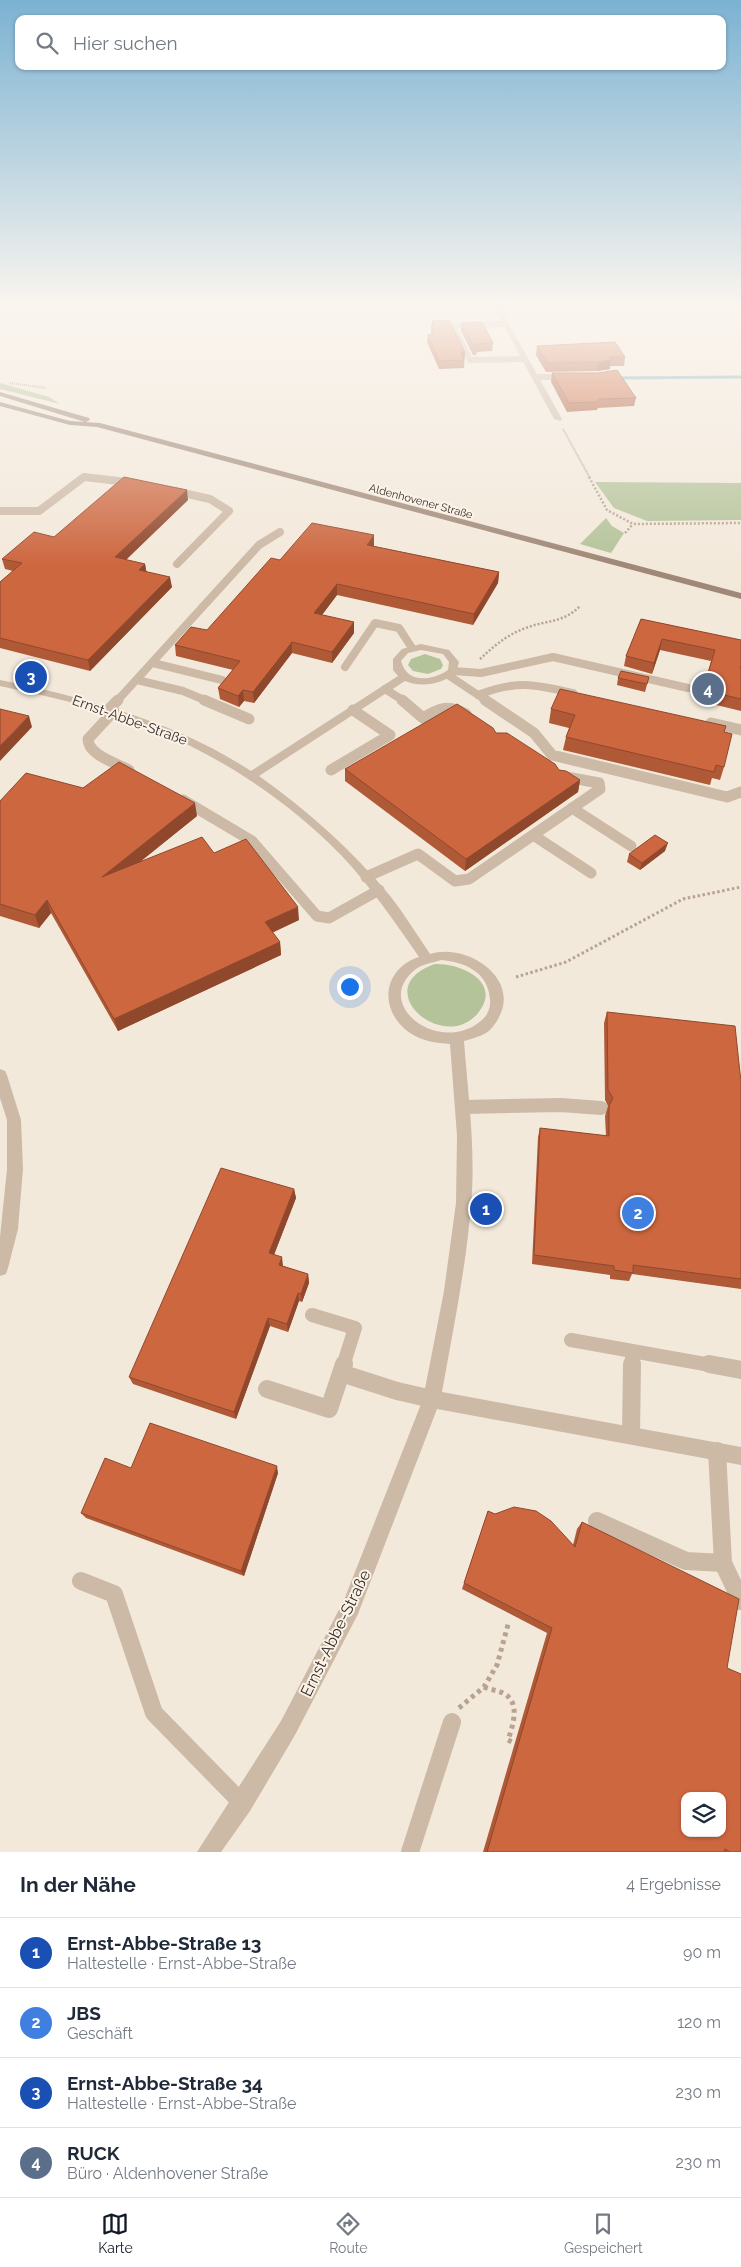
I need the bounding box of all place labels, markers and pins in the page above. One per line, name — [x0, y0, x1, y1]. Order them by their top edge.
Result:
pin: 3 — [15, 658, 47, 696]
pin: 4 — [692, 670, 724, 708]
pin: 1 — [470, 1190, 502, 1228]
pin: 2 — [622, 1194, 654, 1232]

